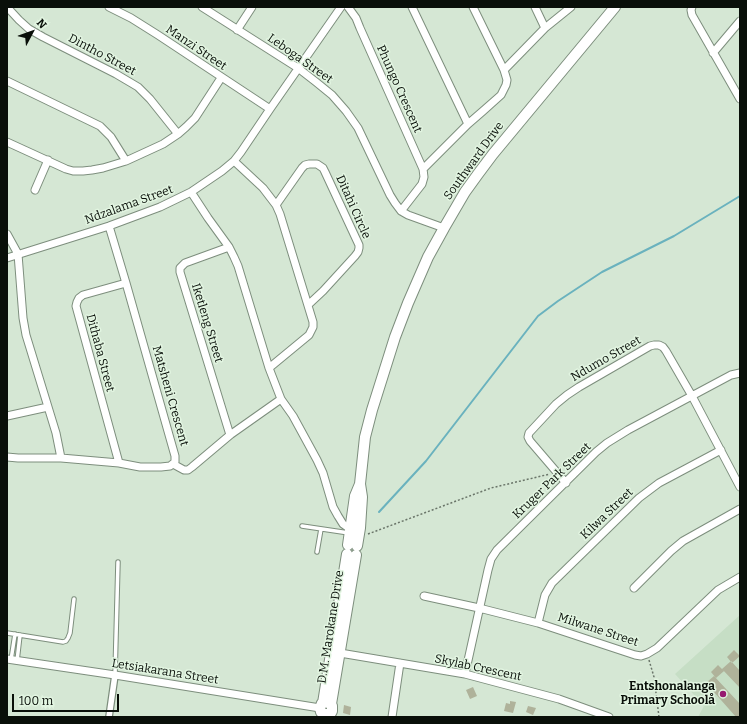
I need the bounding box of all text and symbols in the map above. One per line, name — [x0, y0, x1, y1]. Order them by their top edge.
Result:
north arrow — [12, 12, 52, 52]
text: N — [34, 16, 49, 31]
street label: Manzi Street — [163, 22, 229, 74]
street label: Dintho Street — [66, 31, 138, 79]
street label: Leboga Street — [265, 31, 335, 87]
street label: Phungo Crescent — [373, 43, 425, 135]
street label: Southward Drive — [441, 119, 507, 203]
street label: Ditahi Circle — [333, 173, 373, 241]
street label: Ndzalama Street — [83, 182, 175, 228]
street label: Iketleng Street — [188, 282, 226, 364]
street label: Dithaba Street — [83, 312, 117, 394]
street label: Ndumo Street — [568, 333, 644, 385]
street label: Matsheni Crescent — [149, 344, 191, 448]
street label: Kruger Park Street — [510, 440, 594, 522]
street label: Kilwa Street — [578, 485, 636, 543]
street label: D.M. Marokane Drive — [315, 569, 347, 685]
street label: Milwane Street — [556, 610, 640, 650]
street label: Skylab Crescent — [433, 652, 523, 684]
street label: Letsiakarana Street — [111, 656, 219, 688]
place label: Entshonalanga Primary Schoolå — [620, 680, 715, 708]
scale bar — [14, 686, 121, 712]
marker: Entshonalanga Primary Schoolå — [718, 689, 728, 699]
text: 100 m — [19, 694, 53, 708]

